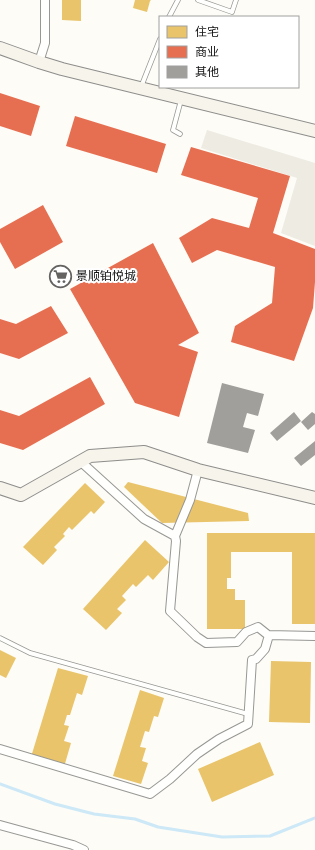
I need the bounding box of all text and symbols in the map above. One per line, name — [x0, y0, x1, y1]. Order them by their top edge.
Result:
legend — [159, 16, 299, 88]
text: 住宅 — [195, 24, 219, 39]
text: 商业 — [195, 44, 219, 59]
text: 其他 — [195, 64, 219, 79]
supermarket icon: 景顺铂悦城 — [47, 263, 73, 289]
place label: 景顺铂悦城 — [76, 268, 136, 283]

